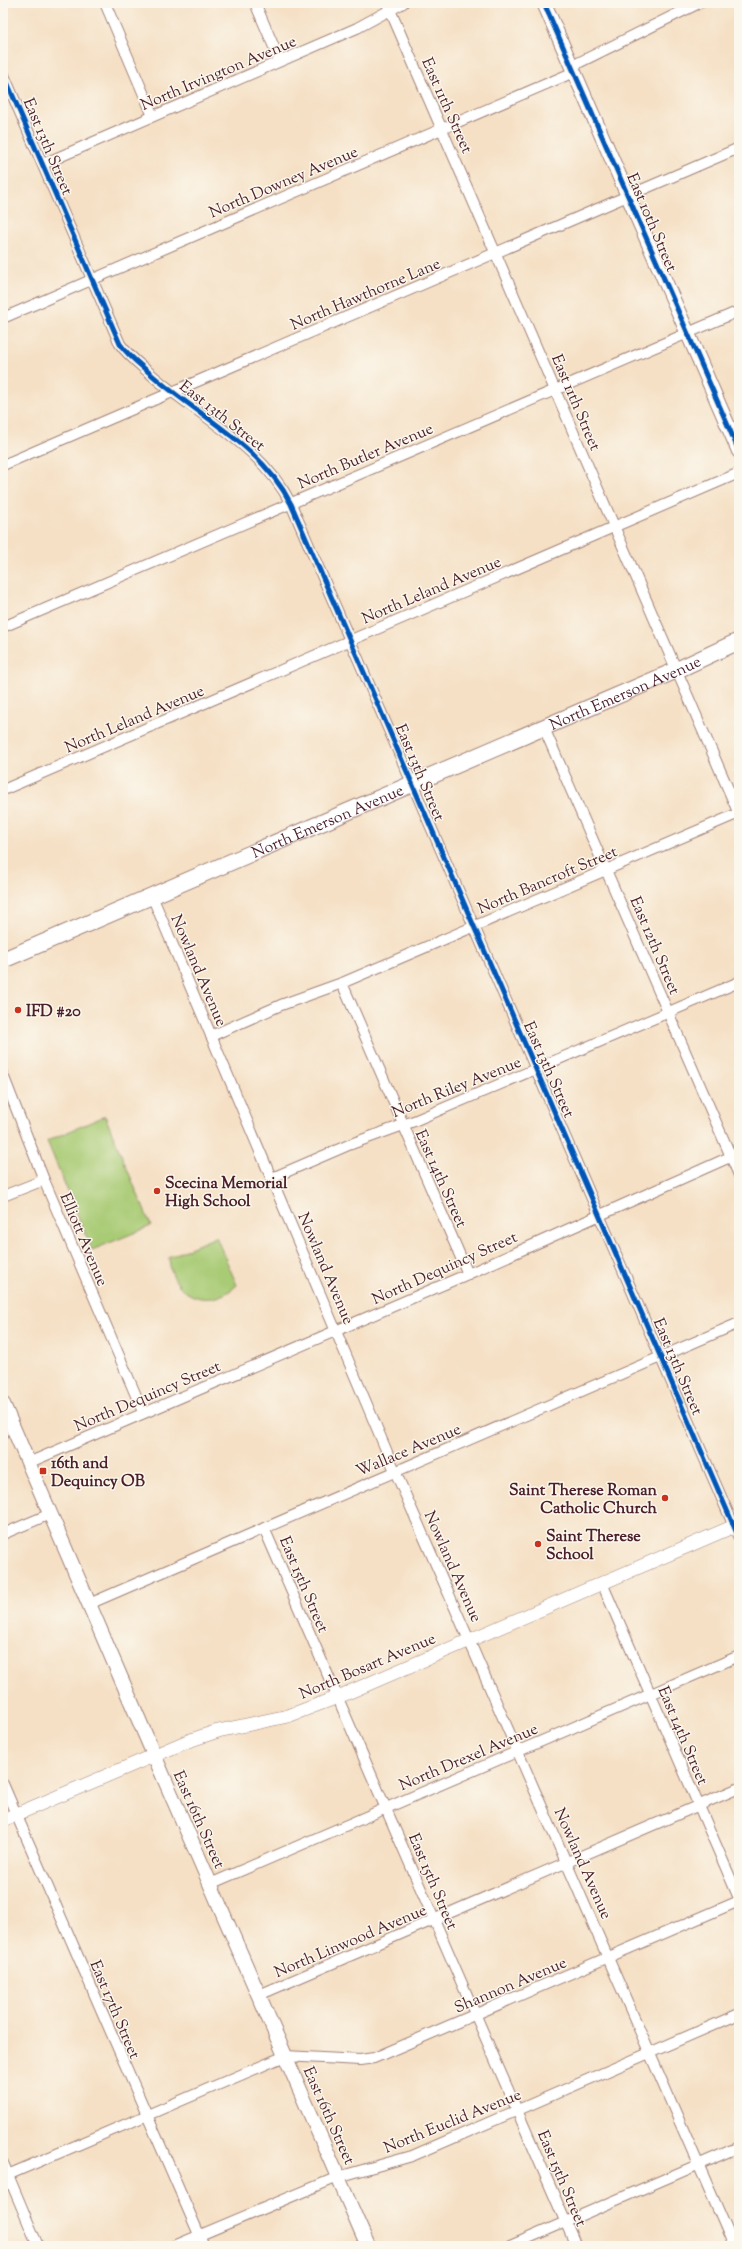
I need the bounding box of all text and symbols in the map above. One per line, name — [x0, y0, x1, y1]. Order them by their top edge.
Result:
street label: North Irvington Avenue — [137, 31, 301, 118]
street label: East 11th Street — [414, 54, 477, 158]
street label: East 13th Street — [16, 95, 78, 200]
street label: North Downey Avenue — [206, 141, 362, 225]
street label: East 10th Street — [620, 170, 682, 276]
street label: North Hawthorne Lane — [287, 253, 444, 337]
street label: East 11th Street — [544, 351, 606, 455]
street label: East 13th Street — [174, 376, 270, 458]
street label: North Butler Avenue — [295, 418, 437, 496]
street label: North Leland Avenue — [359, 551, 505, 631]
street label: North Emerson Avenue — [546, 651, 706, 738]
street label: North Leland Avenue — [62, 680, 208, 760]
street label: East 13th Street — [388, 721, 450, 826]
street label: North Emerson Avenue — [249, 780, 408, 866]
street label: North Bancroft Street — [474, 841, 622, 921]
street label: East 12th Street — [623, 893, 685, 999]
street label: Nowland Avenue — [164, 911, 232, 1031]
place label: IFD #20 — [26, 1001, 81, 1024]
marker: IFD #20 — [13, 1005, 23, 1015]
street label: East 13th Street — [516, 1018, 579, 1122]
street label: North Riley Avenue — [389, 1052, 525, 1125]
street label: East 14th Street — [408, 1126, 472, 1232]
place label: Scecina Memorial High School — [165, 1173, 288, 1214]
marker: Scecina Memorial High School — [152, 1186, 162, 1196]
street label: Elliott Avenue — [53, 1190, 113, 1290]
street label: Nowland Avenue — [291, 1209, 359, 1329]
street label: North Dequincy Street — [369, 1227, 522, 1312]
street label: East 13th Street — [646, 1315, 708, 1420]
street label: North Dequincy Street — [71, 1356, 225, 1439]
street label: Wallace Avenue — [353, 1419, 465, 1484]
place label: 16th and Dequincy OB — [51, 1453, 145, 1494]
marker: 16th and Dequincy OB — [38, 1466, 48, 1476]
place label: Saint Therese Roman Catholic Church — [509, 1480, 658, 1521]
marker: Saint Therese Roman Catholic Church — [660, 1493, 670, 1503]
street label: Nowland Avenue — [417, 1508, 487, 1626]
place label: Saint Therese School — [546, 1526, 641, 1567]
street label: East 15th Street — [272, 1533, 334, 1637]
marker: Saint Therese School — [533, 1539, 543, 1549]
street label: North Bosart Avenue — [296, 1628, 440, 1706]
street label: East 14th Street — [651, 1683, 713, 1789]
street label: North Drexel Avenue — [396, 1719, 542, 1798]
street label: East 16th Street — [166, 1767, 230, 1873]
street label: Nowland Avenue — [547, 1805, 617, 1923]
street label: East 15th Street — [401, 1830, 463, 1934]
street label: North Linwood Avenue — [271, 1900, 431, 1985]
street label: Shannon Avenue — [451, 1952, 571, 2020]
street label: East 17th Street — [83, 1957, 145, 2063]
street label: East 16th Street — [296, 2063, 360, 2169]
street label: North Euclid Avenue — [381, 2084, 525, 2160]
street label: East 15th Street — [530, 2127, 592, 2231]

